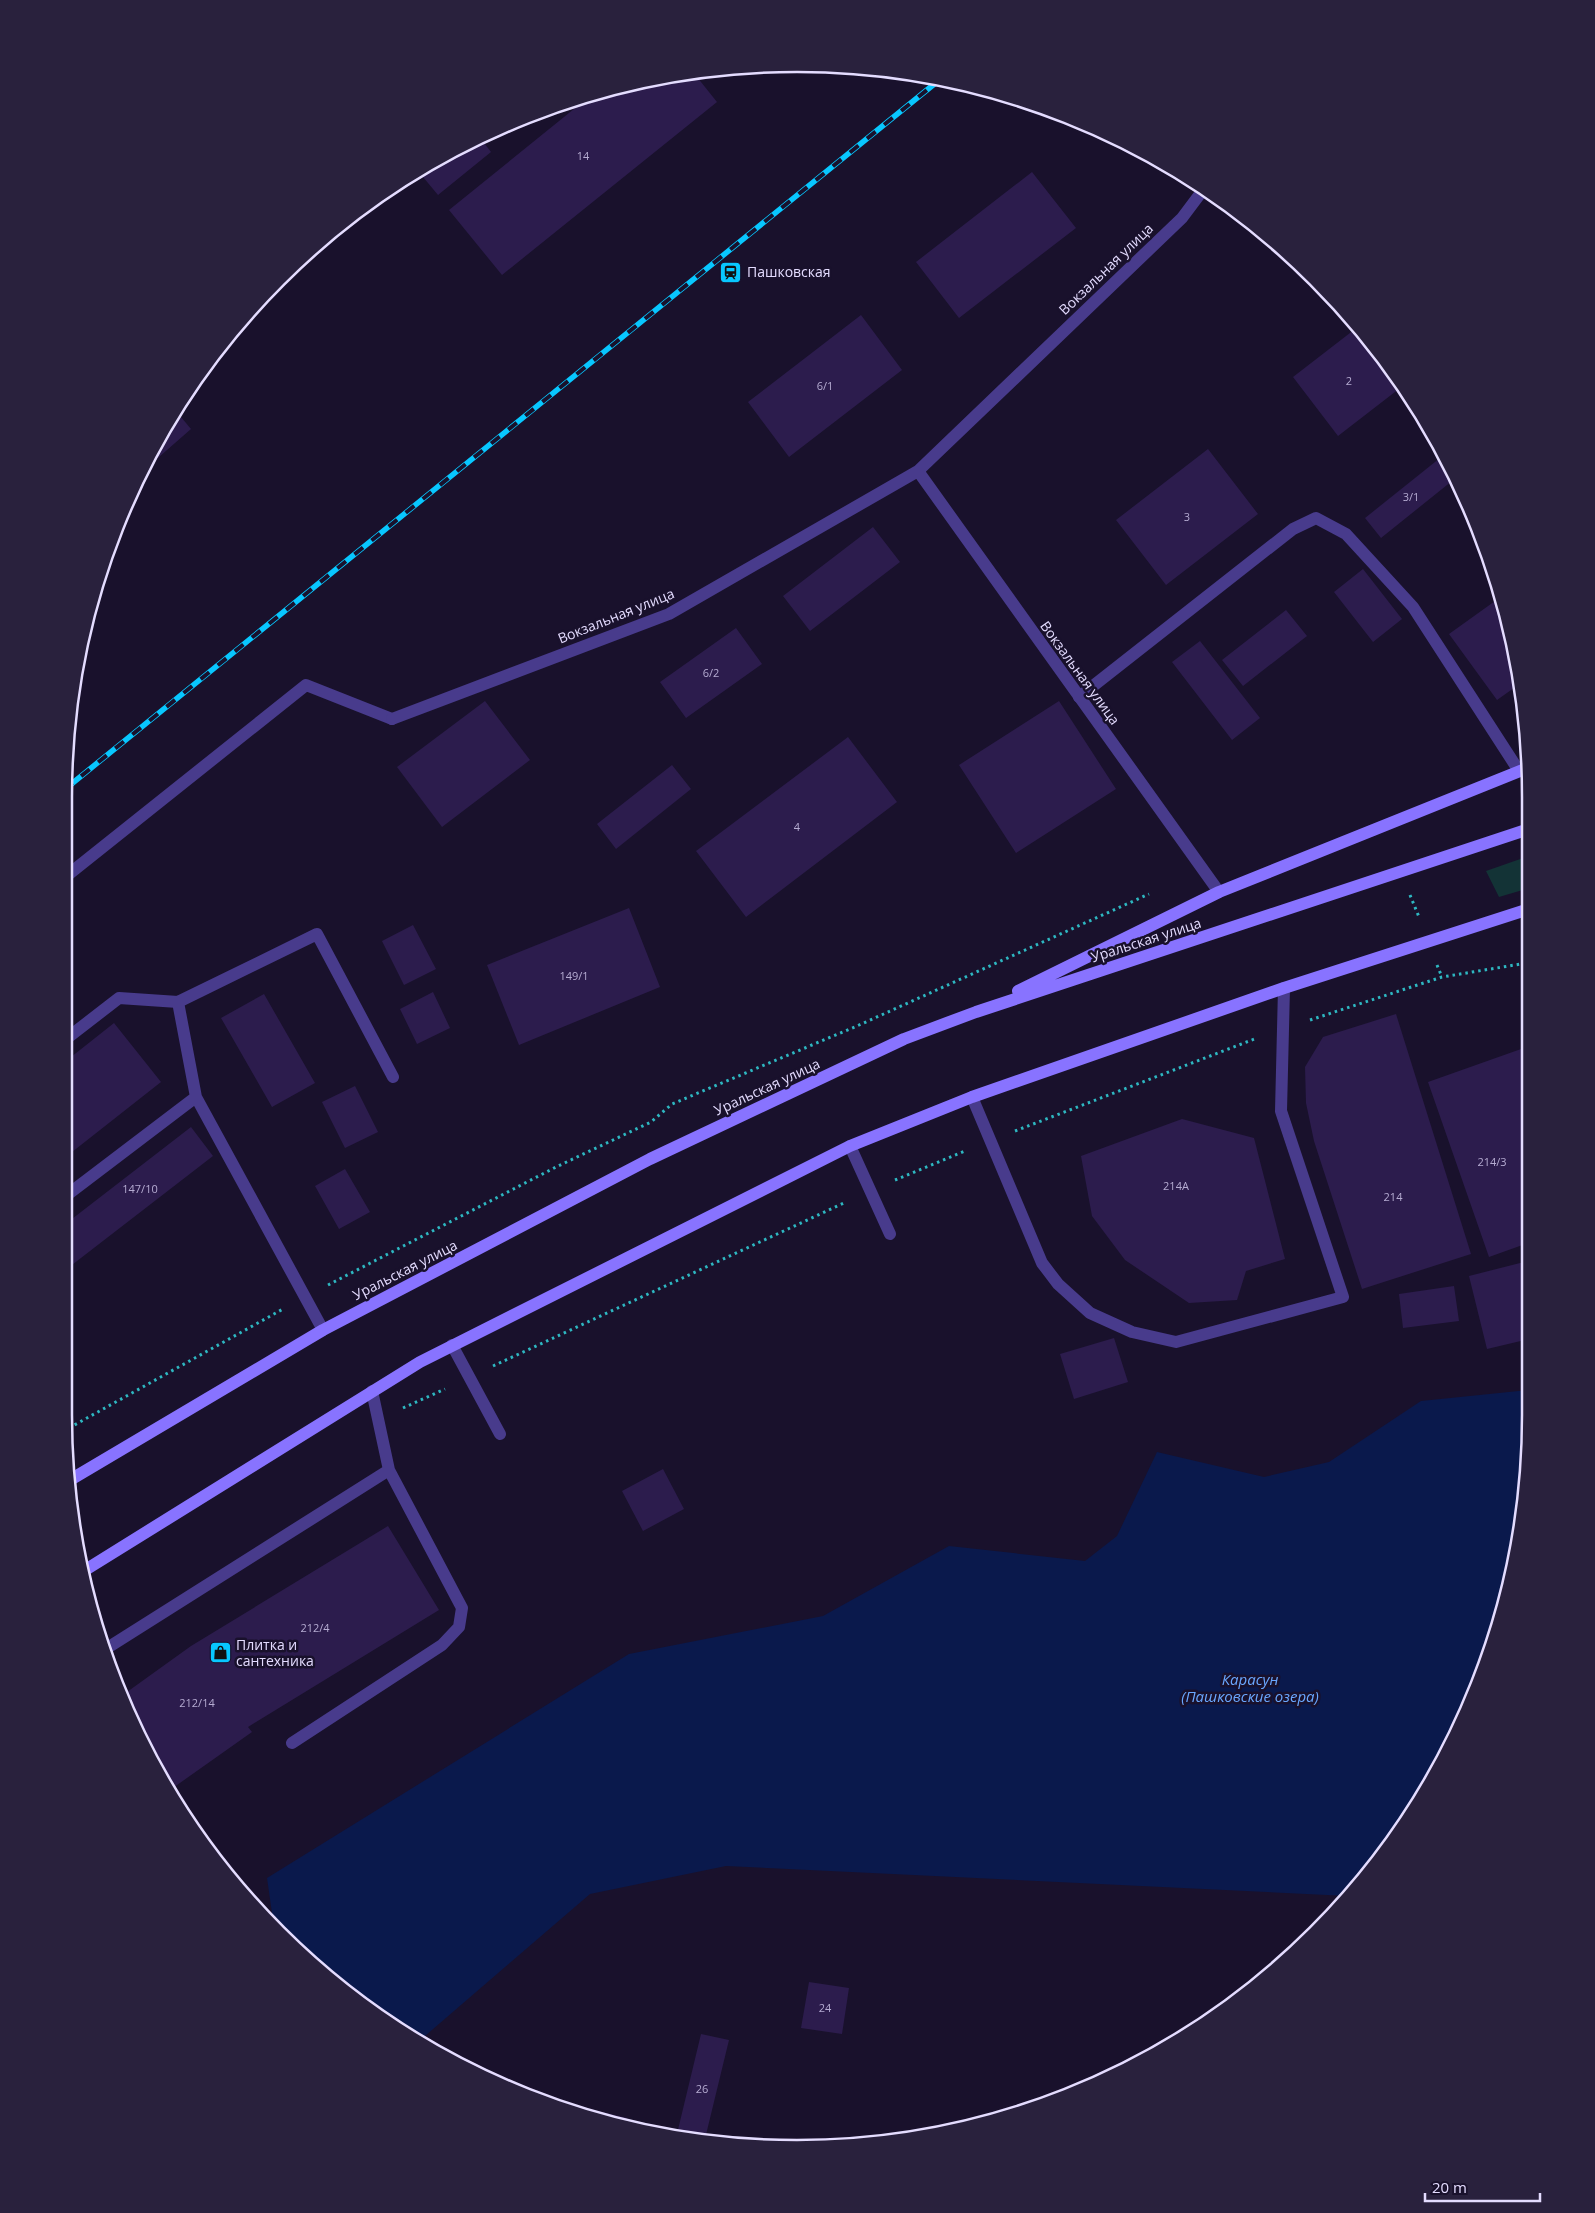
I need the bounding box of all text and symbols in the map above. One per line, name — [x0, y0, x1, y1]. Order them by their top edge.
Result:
house number: 14 — [577, 148, 590, 163]
street label: Вокзальная улица — [1054, 219, 1157, 319]
station icon: Пашковская — [719, 260, 743, 284]
place label: Пашковская — [747, 262, 831, 281]
house number: 2 — [1346, 373, 1352, 388]
house number: 6/1 — [817, 378, 833, 393]
house number: 3/1 — [1403, 489, 1419, 504]
house number: 3 — [1184, 509, 1190, 524]
street label: Вокзальная улица — [555, 583, 677, 648]
street label: Вокзальная улица — [1036, 617, 1125, 728]
house number: 6/2 — [703, 665, 719, 680]
house number: 4 — [794, 819, 801, 834]
street label: Уральская улица — [1088, 913, 1203, 966]
house number: 149/1 — [559, 968, 589, 983]
street label: Уральская улица — [711, 1054, 823, 1119]
house number: 214/3 — [1477, 1154, 1507, 1169]
house number: 214А — [1163, 1178, 1189, 1193]
house number: 147/10 — [122, 1181, 158, 1196]
house number: 214 — [1384, 1189, 1403, 1204]
street label: Уральская улица — [349, 1235, 460, 1304]
house number: 212/4 — [300, 1620, 330, 1635]
place label: Плитка и сантехника — [236, 1635, 314, 1670]
shop icon: Плитка и сантехника — [208, 1641, 232, 1665]
water label: Карасун (Пашковские озера) — [1181, 1669, 1319, 1706]
house number: 212/14 — [179, 1695, 215, 1710]
house number: 24 — [819, 2000, 832, 2015]
house number: 26 — [696, 2081, 708, 2096]
scale bar — [1425, 2170, 1540, 2202]
text: 20 m — [1432, 2177, 1467, 2197]

